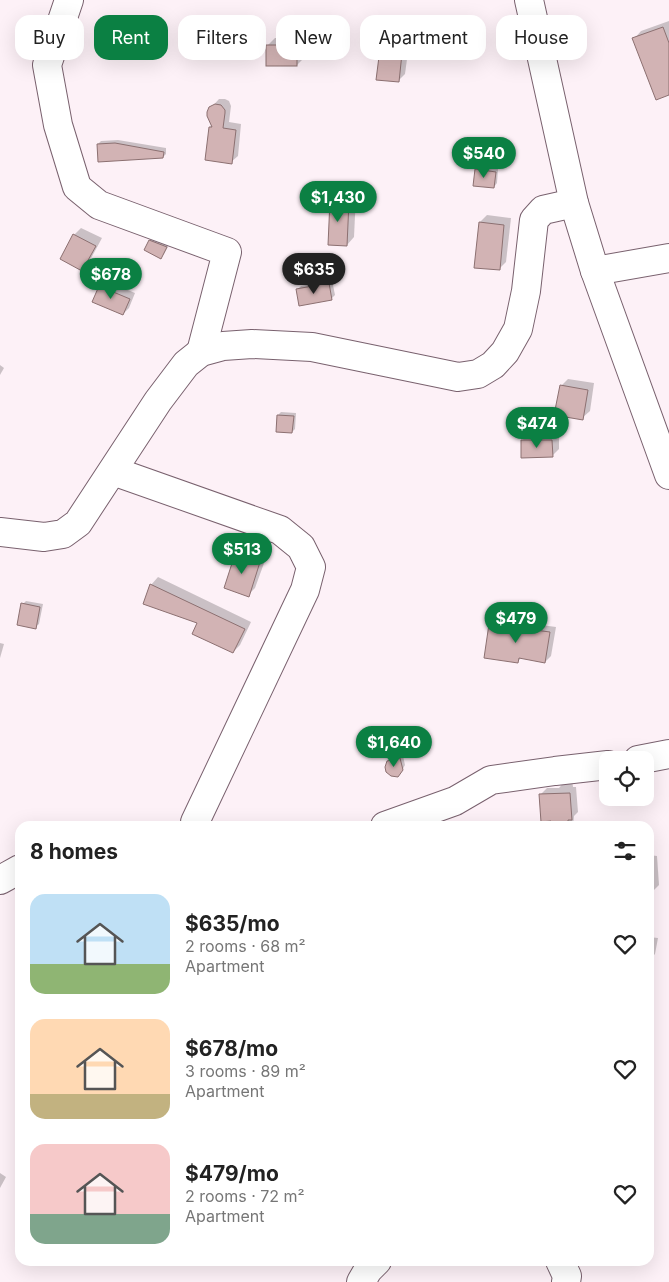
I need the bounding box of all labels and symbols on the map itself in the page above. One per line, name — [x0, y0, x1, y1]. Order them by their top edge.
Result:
pin: $540 — [454, 136, 514, 179]
pin: $1,430 — [297, 180, 379, 223]
pin: $635 — [284, 252, 344, 295]
pin: $678 — [81, 258, 141, 300]
pin: $474 — [507, 406, 567, 449]
pin: $513 — [212, 532, 272, 575]
pin: $479 — [486, 602, 546, 644]
pin: $1,640 — [353, 726, 435, 768]

